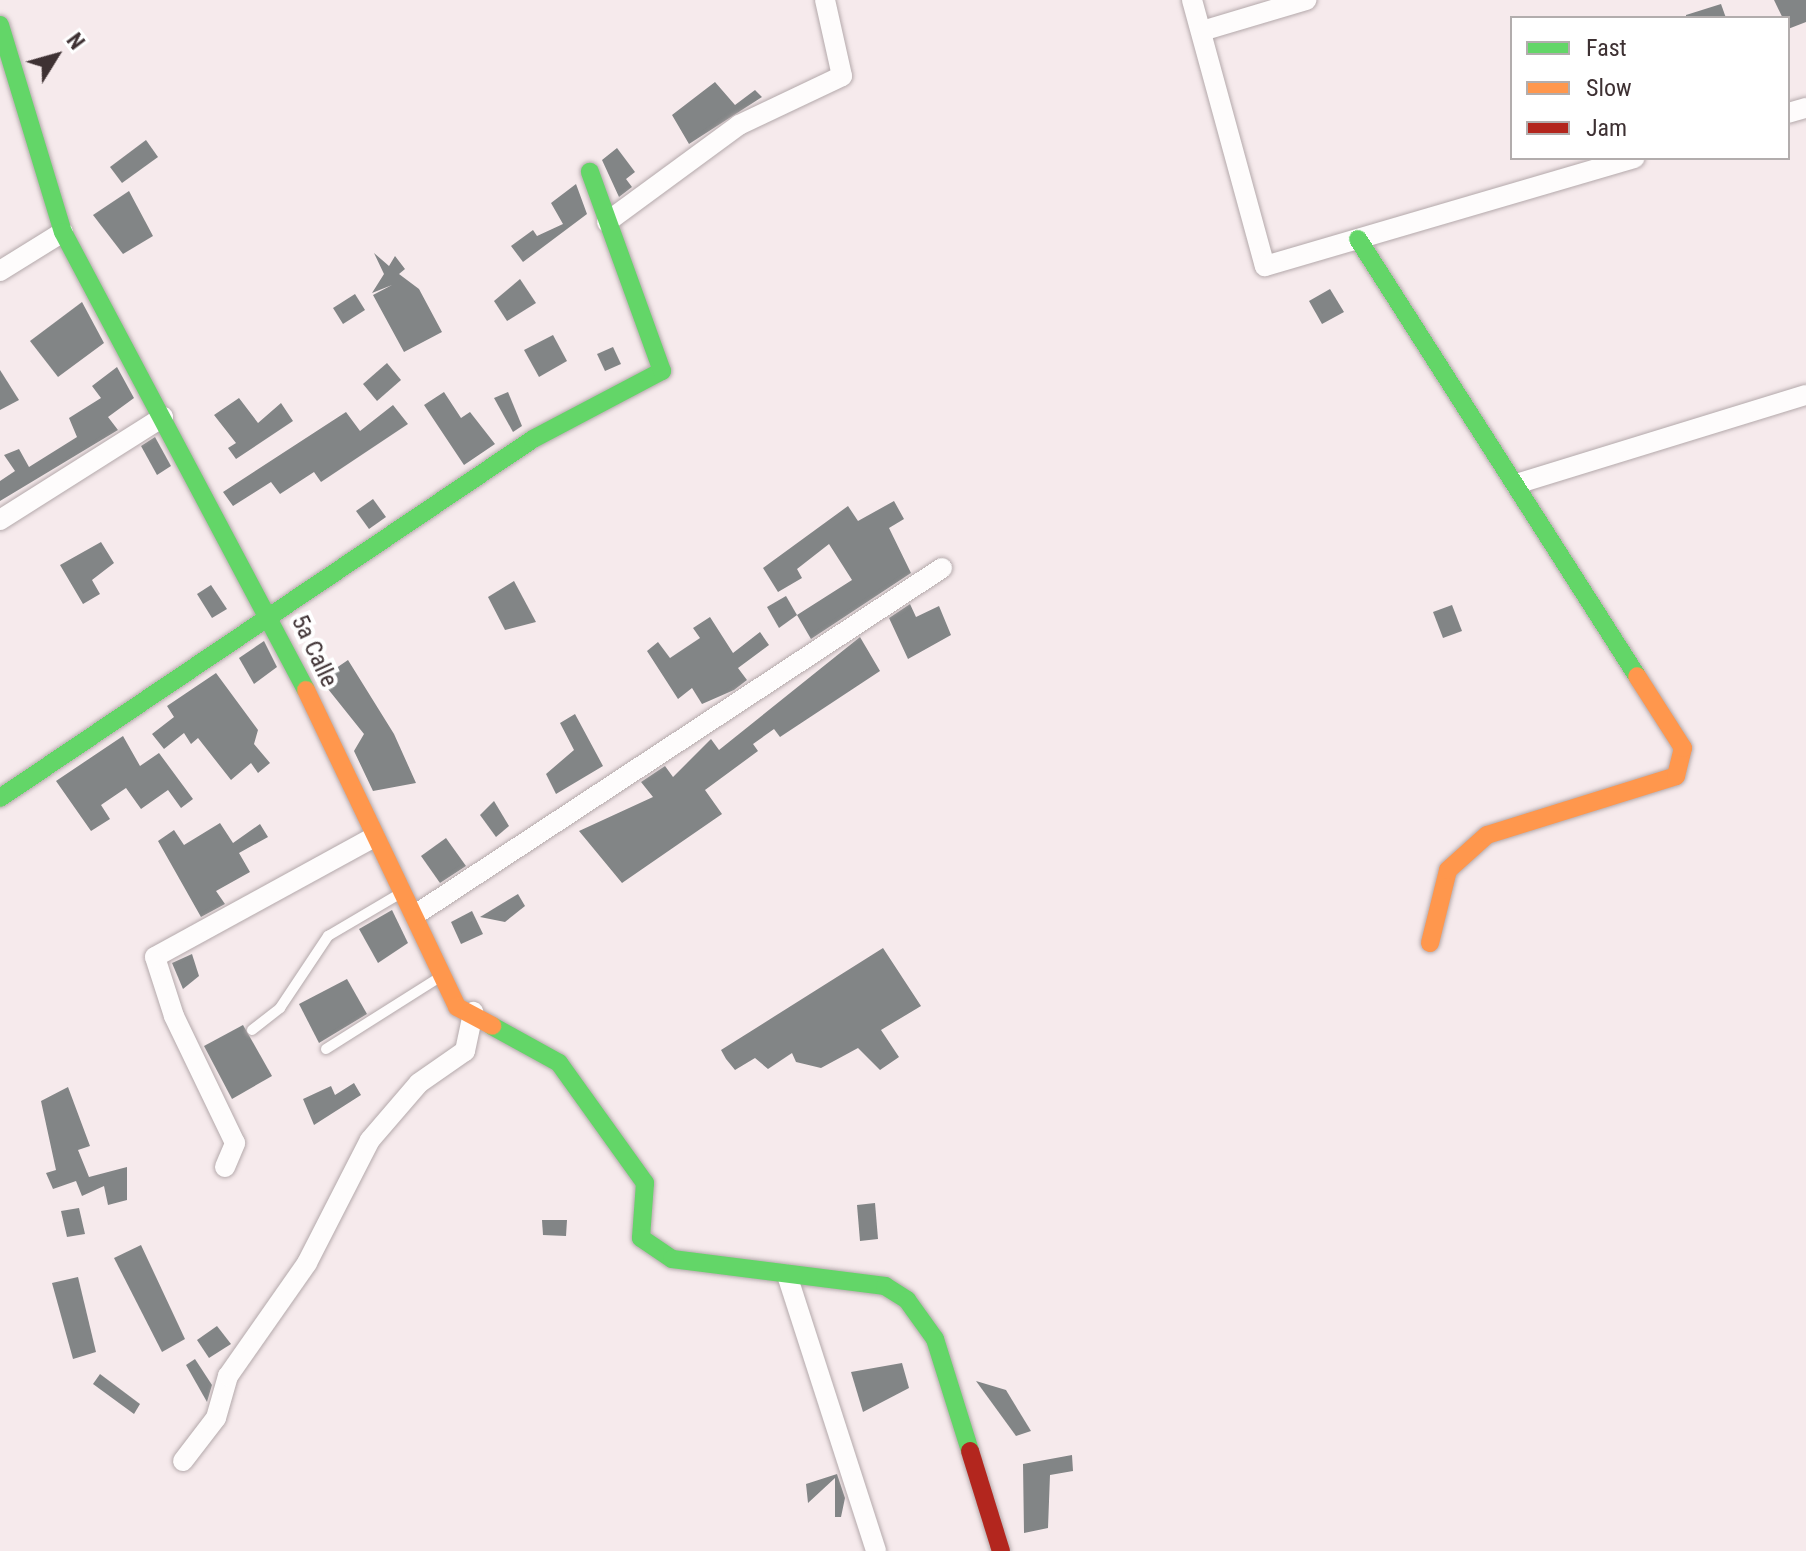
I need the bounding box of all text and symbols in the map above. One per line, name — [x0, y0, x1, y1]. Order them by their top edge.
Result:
north arrow — [16, 16, 96, 96]
legend — [1510, 16, 1790, 160]
text: N — [62, 28, 90, 54]
text: Fast — [1586, 34, 1627, 62]
text: Slow — [1586, 74, 1632, 102]
text: Jam — [1586, 114, 1627, 142]
street label: 5a Calle — [285, 610, 343, 692]

